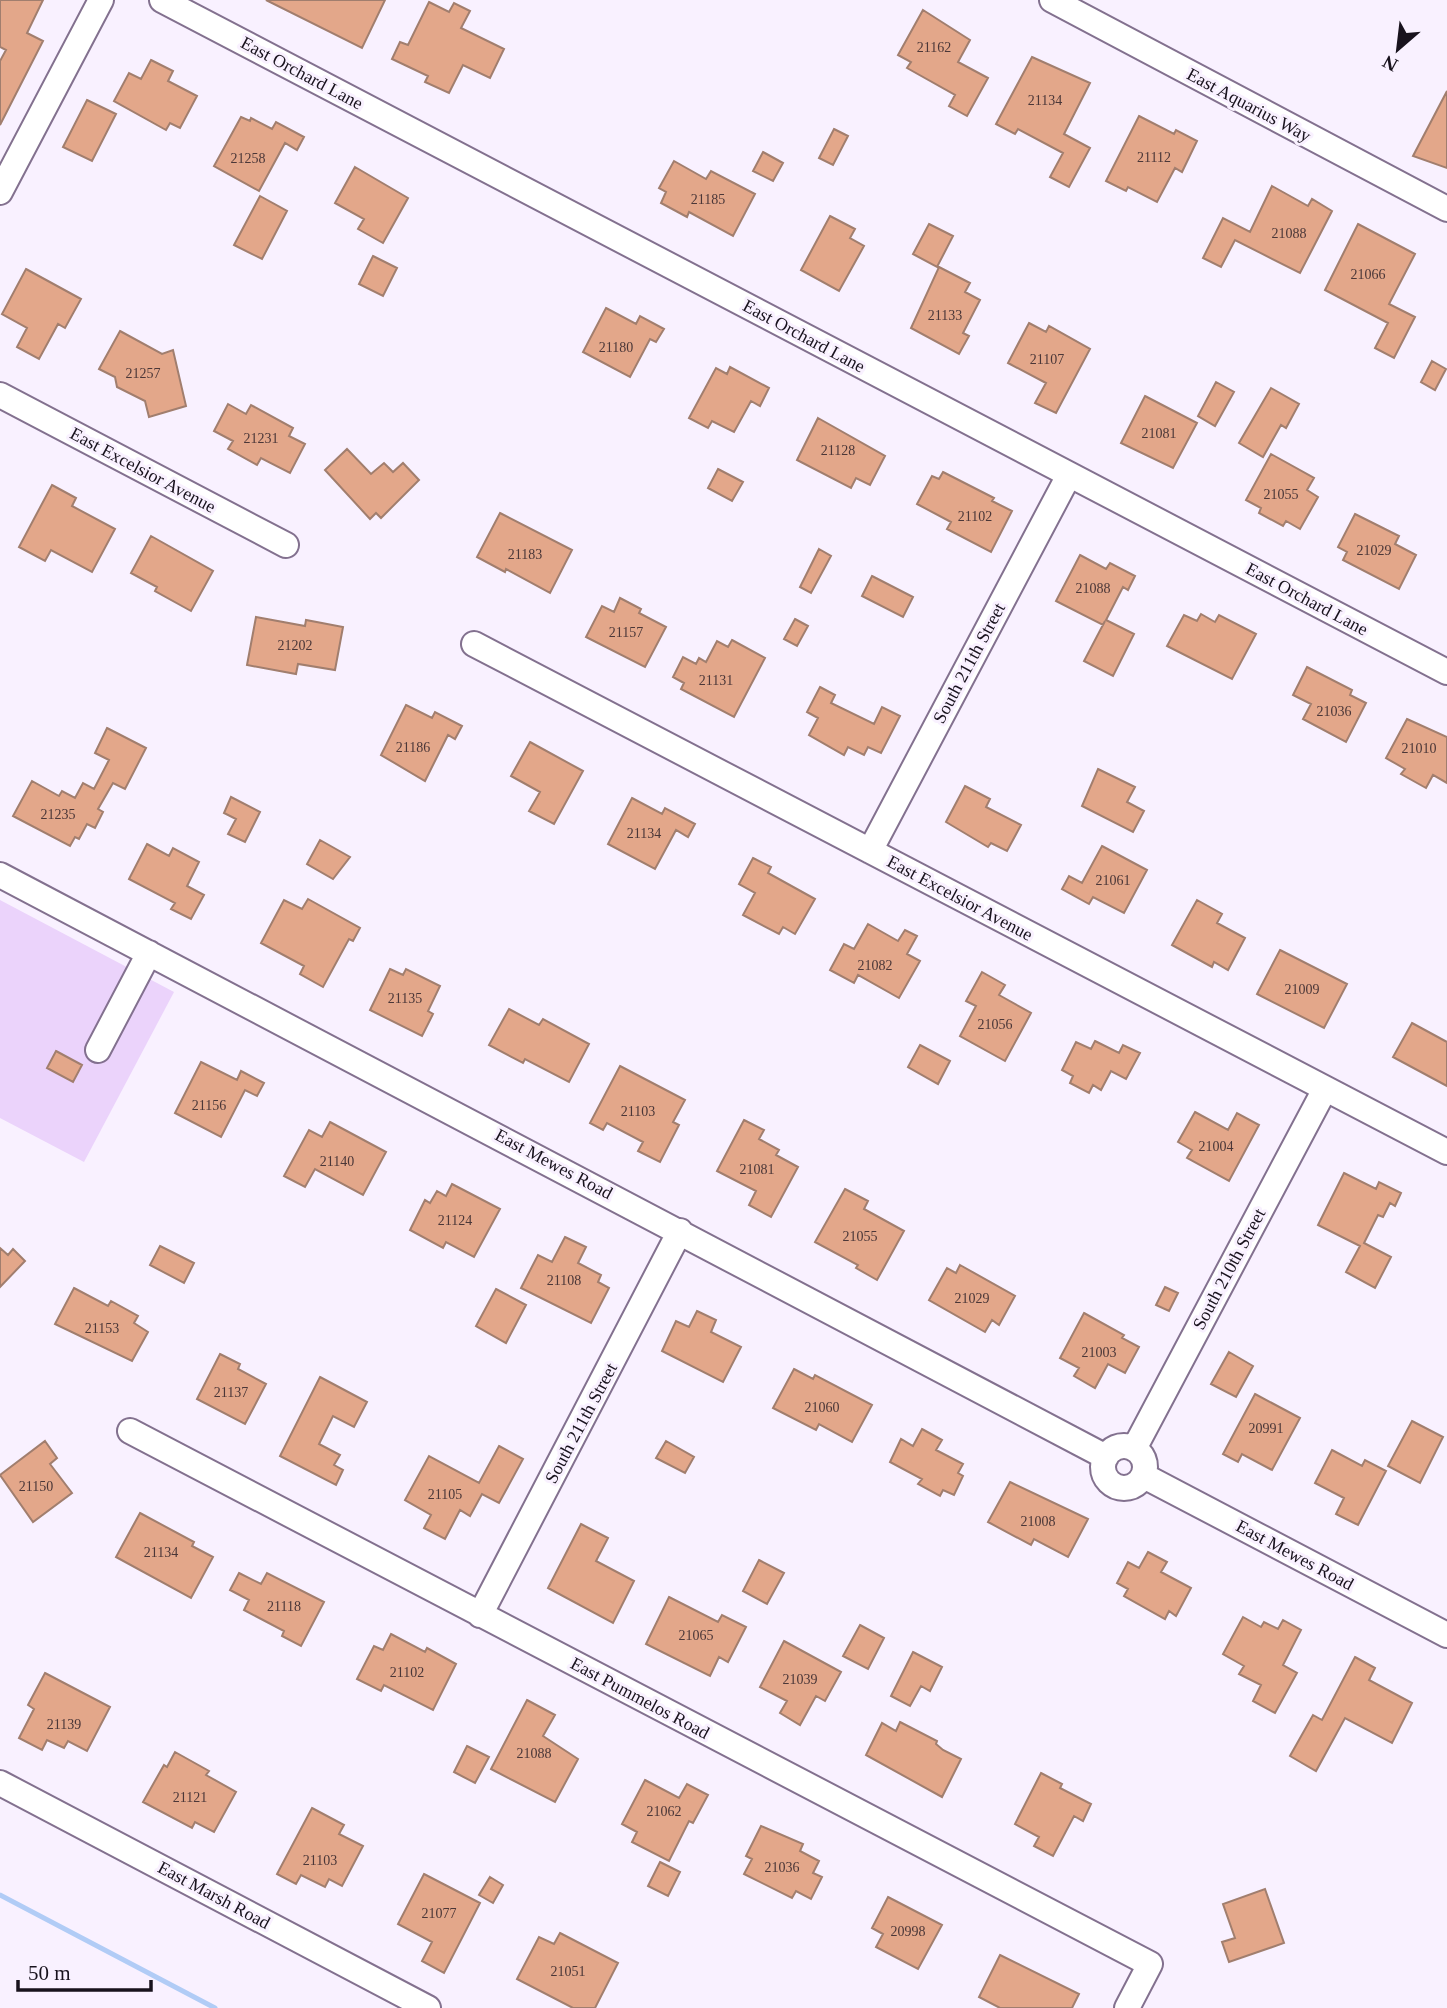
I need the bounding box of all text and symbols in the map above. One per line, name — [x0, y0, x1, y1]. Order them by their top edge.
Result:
north arrow — [1363, 14, 1433, 84]
street label: East Orchard Lane — [238, 32, 366, 114]
house number: 21162 — [917, 40, 951, 55]
text: N — [1379, 51, 1401, 76]
street label: East Aquarius Way — [1184, 64, 1314, 146]
house number: 21134 — [1028, 93, 1062, 108]
house number: 21112 — [1137, 150, 1171, 165]
house number: 21258 — [231, 151, 266, 166]
house number: 21185 — [691, 192, 725, 207]
house number: 21088 — [1272, 226, 1307, 241]
house number: 21066 — [1351, 267, 1386, 282]
street label: East Orchard Lane — [740, 295, 868, 377]
house number: 21133 — [928, 308, 962, 323]
house number: 21180 — [599, 340, 633, 355]
house number: 21107 — [1030, 352, 1064, 367]
house number: 21257 — [126, 366, 161, 381]
street label: East Excelsior Avenue — [67, 423, 219, 517]
house number: 21081 — [1142, 426, 1177, 441]
house number: 21231 — [244, 431, 279, 446]
house number: 21128 — [821, 443, 855, 458]
house number: 21055 — [1264, 487, 1299, 502]
house number: 21102 — [958, 509, 992, 524]
house number: 21029 — [1357, 543, 1392, 558]
house number: 21183 — [508, 547, 542, 562]
street label: East Orchard Lane — [1243, 558, 1371, 640]
house number: 21088 — [1076, 581, 1111, 596]
street label: South 211th Street — [929, 599, 1009, 727]
house number: 21157 — [609, 625, 643, 640]
house number: 21202 — [278, 638, 313, 653]
house number: 21131 — [699, 673, 733, 688]
house number: 21036 — [1317, 704, 1352, 719]
house number: 21186 — [396, 740, 430, 755]
house number: 21010 — [1402, 741, 1437, 756]
house number: 21235 — [41, 807, 76, 822]
house number: 21134 — [627, 826, 661, 841]
street label: East Excelsior Avenue — [884, 851, 1036, 945]
house number: 21061 — [1096, 873, 1131, 888]
house number: 21082 — [858, 958, 893, 973]
house number: 21009 — [1285, 982, 1320, 997]
house number: 21135 — [388, 991, 422, 1006]
house number: 21056 — [978, 1017, 1013, 1032]
house number: 21156 — [192, 1098, 226, 1113]
house number: 21103 — [621, 1104, 655, 1119]
street label: East Mewes Road — [492, 1125, 616, 1203]
house number: 21004 — [1199, 1139, 1234, 1154]
house number: 21140 — [320, 1154, 354, 1169]
house number: 21081 — [740, 1162, 775, 1177]
street label: South 210th Street — [1189, 1205, 1269, 1333]
house number: 21124 — [438, 1213, 472, 1228]
house number: 21055 — [843, 1229, 878, 1244]
house number: 21108 — [547, 1273, 581, 1288]
house number: 21029 — [955, 1291, 990, 1306]
house number: 21153 — [85, 1321, 119, 1336]
house number: 21003 — [1082, 1345, 1117, 1360]
street label: South 211th Street — [541, 1359, 621, 1487]
house number: 21137 — [214, 1385, 248, 1400]
house number: 21060 — [805, 1400, 840, 1415]
house number: 20991 — [1249, 1421, 1284, 1436]
house number: 21150 — [19, 1479, 53, 1494]
house number: 21105 — [428, 1487, 462, 1502]
house number: 21008 — [1021, 1514, 1056, 1529]
street label: East Mewes Road — [1233, 1516, 1357, 1594]
house number: 21134 — [144, 1545, 178, 1560]
house number: 21118 — [267, 1599, 301, 1614]
house number: 21065 — [679, 1628, 714, 1643]
street label: East Pummelos Road — [567, 1653, 713, 1743]
house number: 21102 — [390, 1665, 424, 1680]
house number: 21039 — [783, 1672, 818, 1687]
house number: 21139 — [47, 1717, 81, 1732]
house number: 21088 — [517, 1746, 552, 1761]
house number: 21121 — [173, 1790, 207, 1805]
house number: 21062 — [647, 1804, 682, 1819]
house number: 21103 — [303, 1853, 337, 1868]
street label: East Marsh Road — [155, 1857, 273, 1933]
house number: 21036 — [765, 1860, 800, 1875]
house number: 21077 — [422, 1906, 457, 1921]
house number: 20998 — [891, 1924, 926, 1939]
scale bar — [18, 1948, 150, 1992]
text: 50 m — [28, 1961, 71, 1985]
house number: 21051 — [551, 1964, 586, 1979]

